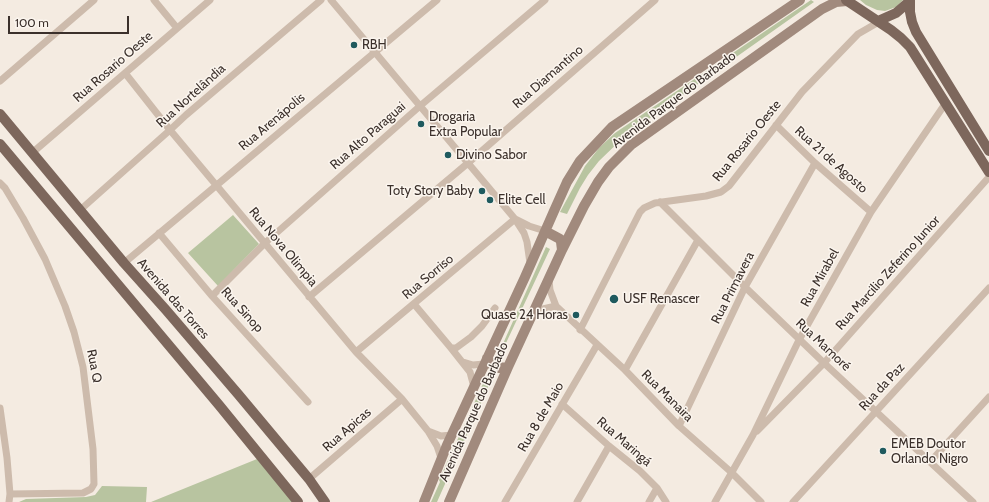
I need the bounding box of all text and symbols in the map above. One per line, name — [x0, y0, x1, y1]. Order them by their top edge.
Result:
scale bar — [10, 8, 131, 34]
text: 100 m — [15, 15, 49, 30]
street label: Rua Rosario Oeste — [70, 28, 156, 106]
place label: RBH — [362, 37, 387, 53]
marker: RBH — [349, 40, 359, 50]
street label: Rua Diamantino — [510, 42, 586, 112]
street label: Avenida Parque do Barbado — [609, 48, 739, 152]
street label: Rua Nortelândia — [153, 61, 229, 131]
street label: Rua Arenápolis — [236, 90, 308, 154]
street label: Rua Rosario Oeste — [709, 97, 785, 185]
street label: Rua Alto Paraguai — [327, 99, 409, 173]
place label: Drogaria Extra Popular — [429, 109, 502, 140]
marker: Drogaria Extra Popular — [416, 119, 426, 129]
street label: Rua 21 de Agosto — [791, 123, 871, 197]
place label: Divino Sabor — [456, 147, 527, 163]
marker: Divino Sabor — [443, 150, 453, 160]
place label: Toty Story Baby — [387, 183, 474, 199]
marker: Toty Story Baby — [477, 186, 487, 196]
place label: Elite Cell — [498, 192, 546, 208]
marker: Elite Cell — [485, 195, 495, 205]
street label: Rua Nova Olimpia — [245, 204, 321, 290]
street label: Rua Marcilio Zeferino Junior — [832, 213, 944, 333]
street label: Rua Mirabel — [798, 246, 842, 310]
street label: Rua Primavera — [708, 250, 758, 326]
street label: Rua Sorriso — [399, 251, 457, 303]
street label: Avenida das Torres — [134, 255, 212, 343]
street label: Rua Sinop — [218, 284, 266, 336]
place label: USF Renascer — [623, 291, 699, 307]
marker: USF Renascer — [608, 293, 620, 305]
place label: Quase 24 Horas — [481, 307, 568, 323]
marker: Quase 24 Horas — [571, 310, 581, 320]
street label: Rua Mamoré — [792, 316, 854, 374]
street label: Avenida Parque do Barbado — [436, 340, 512, 484]
street label: Rua Q — [83, 348, 105, 384]
street label: Rua da Paz — [856, 360, 908, 414]
street label: Rua Manaira — [638, 367, 696, 425]
street label: Rua 8 de Maio — [515, 379, 567, 455]
street label: Rua Apicas — [320, 405, 374, 455]
street label: Rua Maringá — [594, 414, 654, 470]
place label: EMEB Doutor Orlando Nigro — [891, 436, 968, 467]
marker: EMEB Doutor Orlando Nigro — [878, 446, 888, 456]

